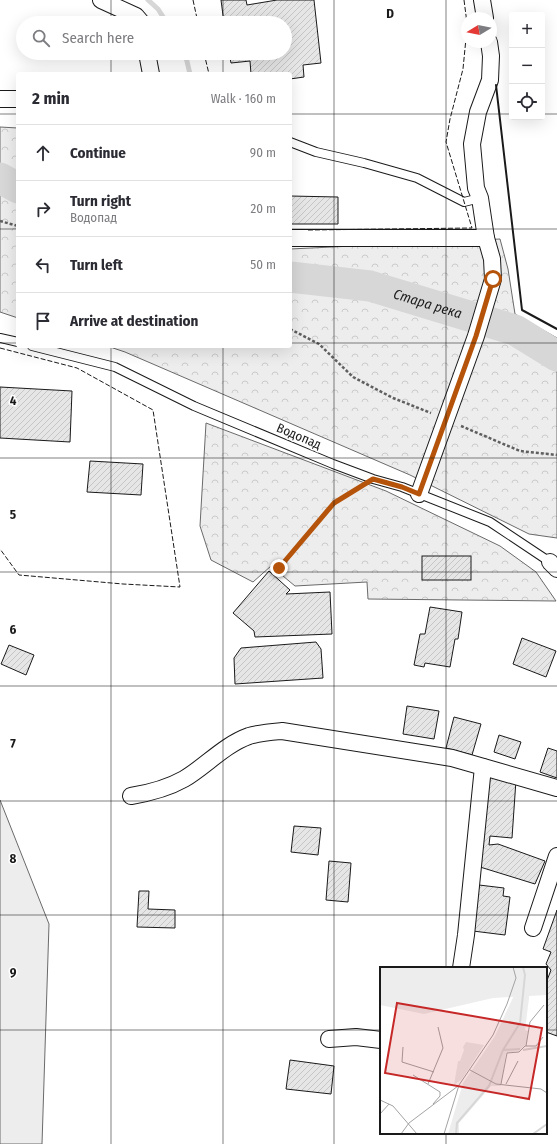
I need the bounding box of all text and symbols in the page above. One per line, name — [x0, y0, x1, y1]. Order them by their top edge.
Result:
text: D — [386, 6, 394, 21]
north arrow — [461, 12, 497, 48]
map controls — [509, 12, 545, 120]
button: + — [509, 12, 545, 48]
search box — [16, 16, 292, 60]
icon: search — [30, 27, 52, 49]
text: Search here — [62, 29, 134, 47]
button: − — [509, 48, 545, 84]
button: locate — [509, 84, 545, 120]
text: 2 min — [32, 88, 70, 109]
text: Walk · 160 m — [211, 91, 276, 106]
icon: ahead — [32, 142, 54, 164]
text: Continue — [70, 144, 126, 162]
text: 90 m — [250, 145, 276, 160]
text: Turn right — [70, 192, 131, 210]
icon: right — [32, 198, 54, 220]
text: 20 m — [250, 201, 276, 216]
text: Водопад — [70, 210, 117, 225]
icon: left — [32, 254, 54, 276]
text: Turn left — [70, 256, 123, 274]
text: 50 m — [250, 257, 276, 272]
route start — [484, 270, 502, 288]
water label: Стара река — [392, 285, 464, 322]
icon: arrive — [32, 310, 54, 332]
text: Arrive at destination — [70, 312, 198, 330]
text: 4 — [10, 393, 17, 408]
street label: Водопад — [274, 420, 324, 452]
text: 5 — [10, 507, 16, 522]
route end — [270, 559, 288, 577]
text: 6 — [10, 622, 17, 637]
text: 7 — [10, 736, 16, 751]
text: 8 — [10, 851, 17, 866]
text: 9 — [10, 965, 17, 980]
inset map — [380, 967, 547, 1134]

